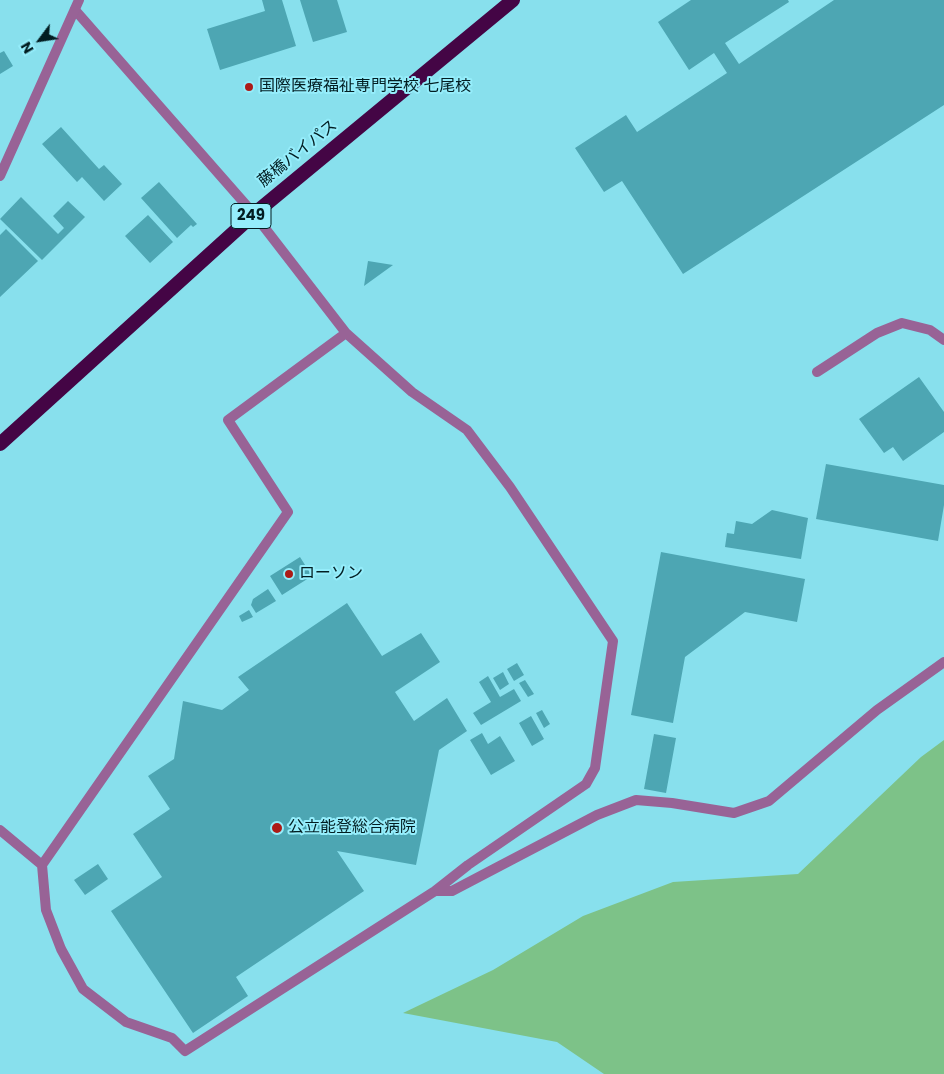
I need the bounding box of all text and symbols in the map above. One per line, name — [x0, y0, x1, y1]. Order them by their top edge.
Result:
north arrow — [15, 15, 65, 65]
text: N — [16, 38, 38, 57]
place label: 国際医療福祉専門学校 七尾校 — [259, 77, 471, 97]
marker: 国際医療福祉専門学校 七尾校 — [243, 81, 255, 93]
street label: 藤橋バイパス — [255, 116, 341, 192]
road number: 249 — [231, 204, 271, 228]
place label: ローソン — [299, 564, 363, 584]
marker: ローソン — [283, 568, 295, 580]
place label: 公立能登総合病院 — [288, 818, 416, 838]
marker: 公立能登総合病院 — [270, 821, 284, 835]

